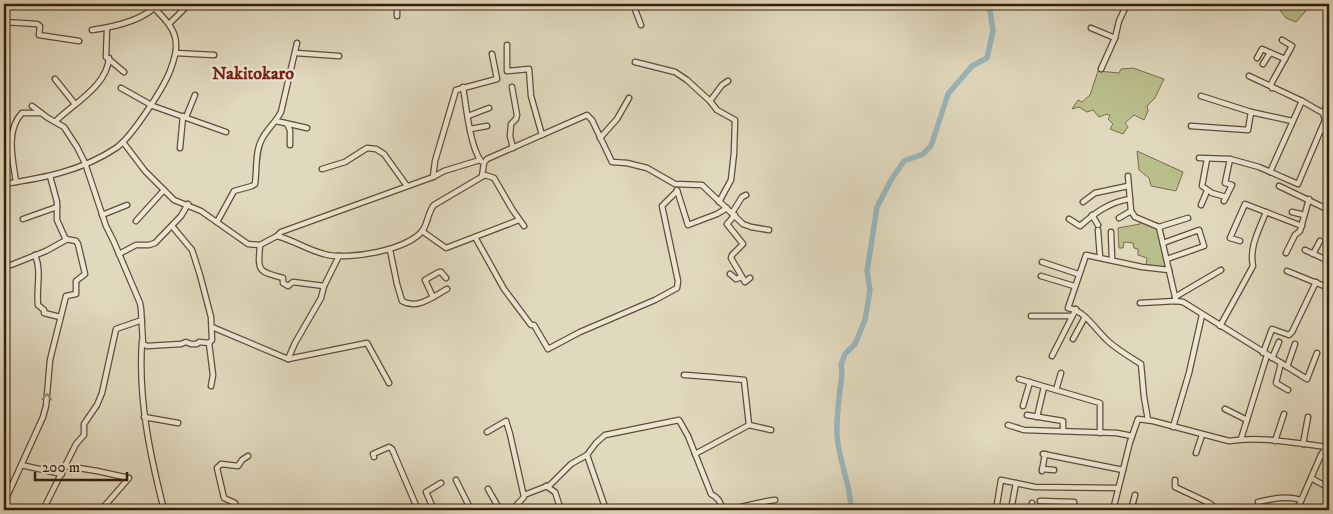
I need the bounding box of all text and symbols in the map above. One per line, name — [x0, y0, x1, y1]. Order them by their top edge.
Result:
district label: Nakitokaro — [212, 63, 294, 85]
one-way arrow — [41, 393, 52, 401]
scale bar — [35, 449, 128, 481]
text: 200 m — [42, 458, 80, 477]

